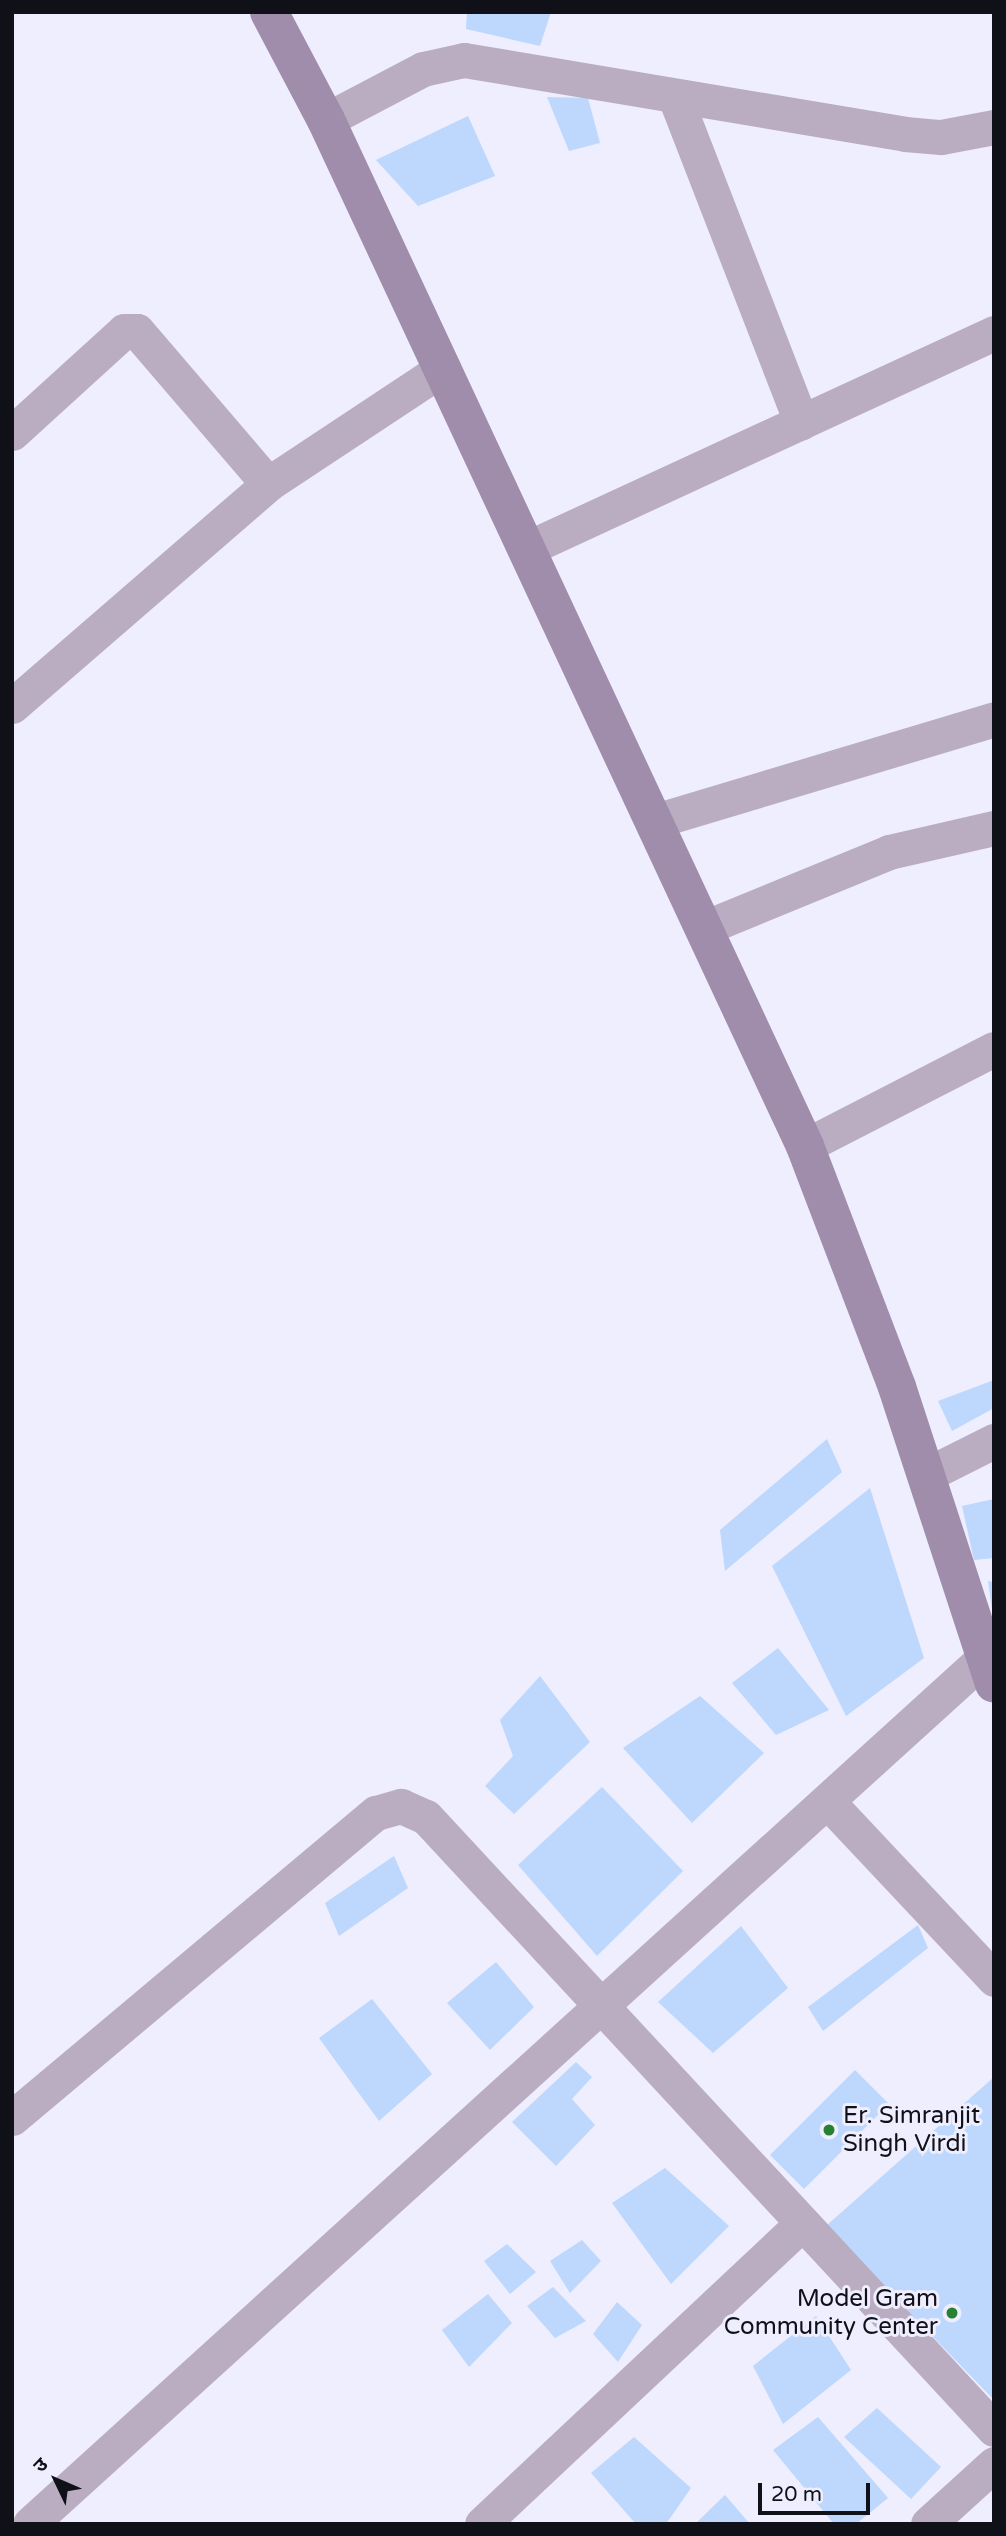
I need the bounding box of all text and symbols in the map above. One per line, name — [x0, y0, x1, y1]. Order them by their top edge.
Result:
place label: Er. Simranjit Singh Virdi — [843, 2102, 980, 2158]
marker: Er. Simranjit Singh Virdi — [821, 2122, 837, 2138]
place label: Model Gram Community Center — [724, 2285, 938, 2341]
marker: Model Gram Community Center — [944, 2305, 960, 2321]
north arrow — [21, 2445, 91, 2515]
text: उ — [29, 2454, 53, 2477]
scale bar — [761, 2470, 873, 2514]
text: 20 m — [771, 2482, 822, 2507]

